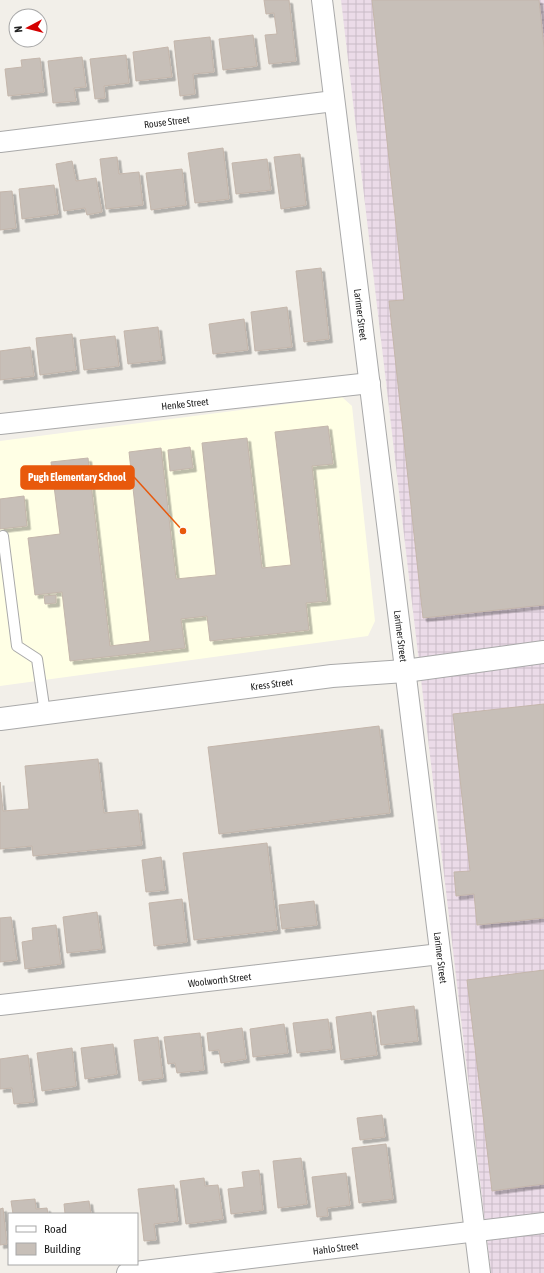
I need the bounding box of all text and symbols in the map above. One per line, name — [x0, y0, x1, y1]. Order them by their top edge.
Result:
north arrow — [8, 8, 48, 48]
text: N — [12, 25, 24, 33]
street label: Rouse Street — [143, 114, 190, 130]
street label: Larimer Street — [352, 288, 369, 341]
street label: Henke Street — [161, 396, 209, 412]
callout: Pugh Elementary School — [21, 466, 134, 489]
text: Pugh Elementary School — [28, 471, 127, 483]
street label: Larimer Street — [392, 610, 409, 663]
street label: Kress Street — [250, 676, 294, 693]
street label: Larimer Street — [432, 931, 449, 984]
street label: Woolworth Street — [187, 971, 252, 989]
legend — [8, 1213, 138, 1265]
text: Road — [44, 1222, 67, 1236]
street label: Hahlo Street — [312, 1240, 359, 1257]
text: Building — [44, 1242, 82, 1256]

